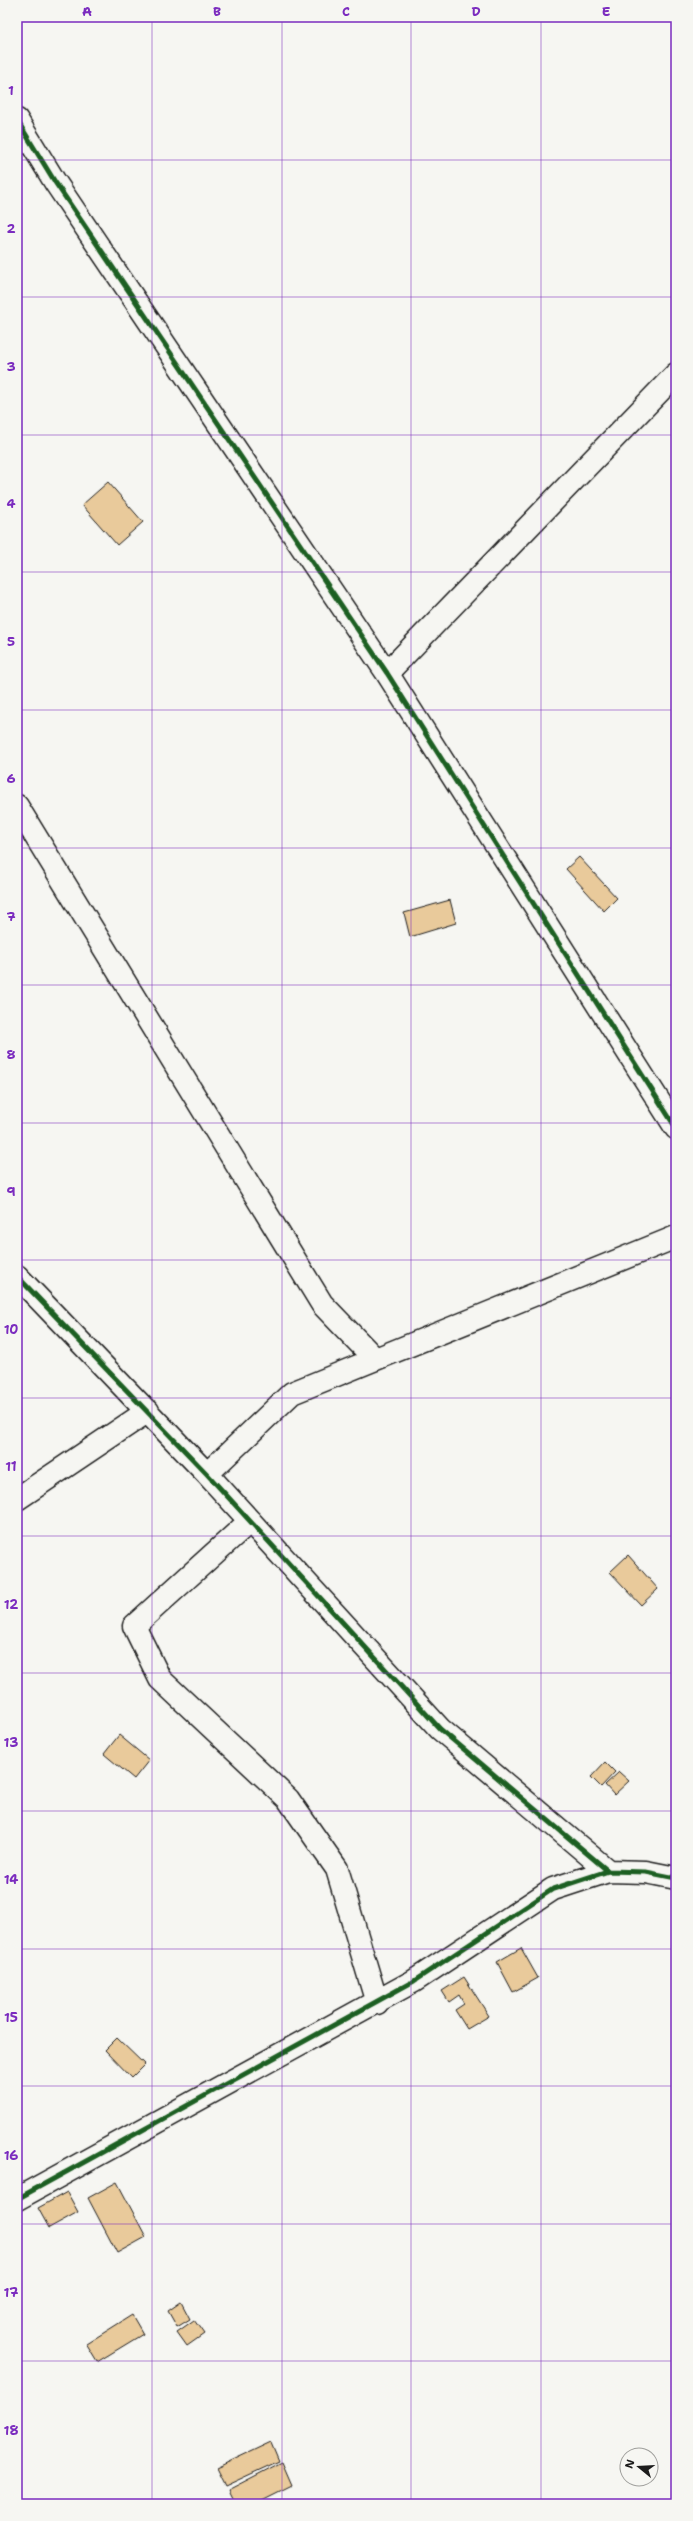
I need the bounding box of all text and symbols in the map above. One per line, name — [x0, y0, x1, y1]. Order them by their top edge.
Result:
text: A — [82, 3, 92, 20]
text: B — [213, 3, 221, 20]
text: C — [342, 3, 350, 20]
text: D — [471, 3, 481, 20]
text: E — [602, 3, 611, 20]
text: 1 — [8, 82, 14, 99]
text: 2 — [6, 220, 16, 237]
text: 3 — [6, 358, 16, 375]
text: 4 — [6, 495, 16, 512]
text: 5 — [7, 633, 15, 650]
text: 6 — [6, 770, 16, 787]
text: 7 — [6, 908, 16, 925]
text: 8 — [6, 1046, 16, 1063]
text: 9 — [6, 1183, 16, 1200]
text: 10 — [4, 1321, 18, 1338]
text: 11 — [5, 1458, 17, 1475]
text: 12 — [4, 1596, 18, 1613]
text: 13 — [4, 1734, 18, 1751]
text: 14 — [4, 1871, 18, 1888]
text: 15 — [4, 2009, 18, 2026]
text: 16 — [4, 2147, 18, 2164]
text: 17 — [4, 2284, 18, 2301]
text: 18 — [4, 2422, 18, 2439]
north arrow — [619, 2447, 659, 2487]
text: N — [621, 2457, 639, 2471]

